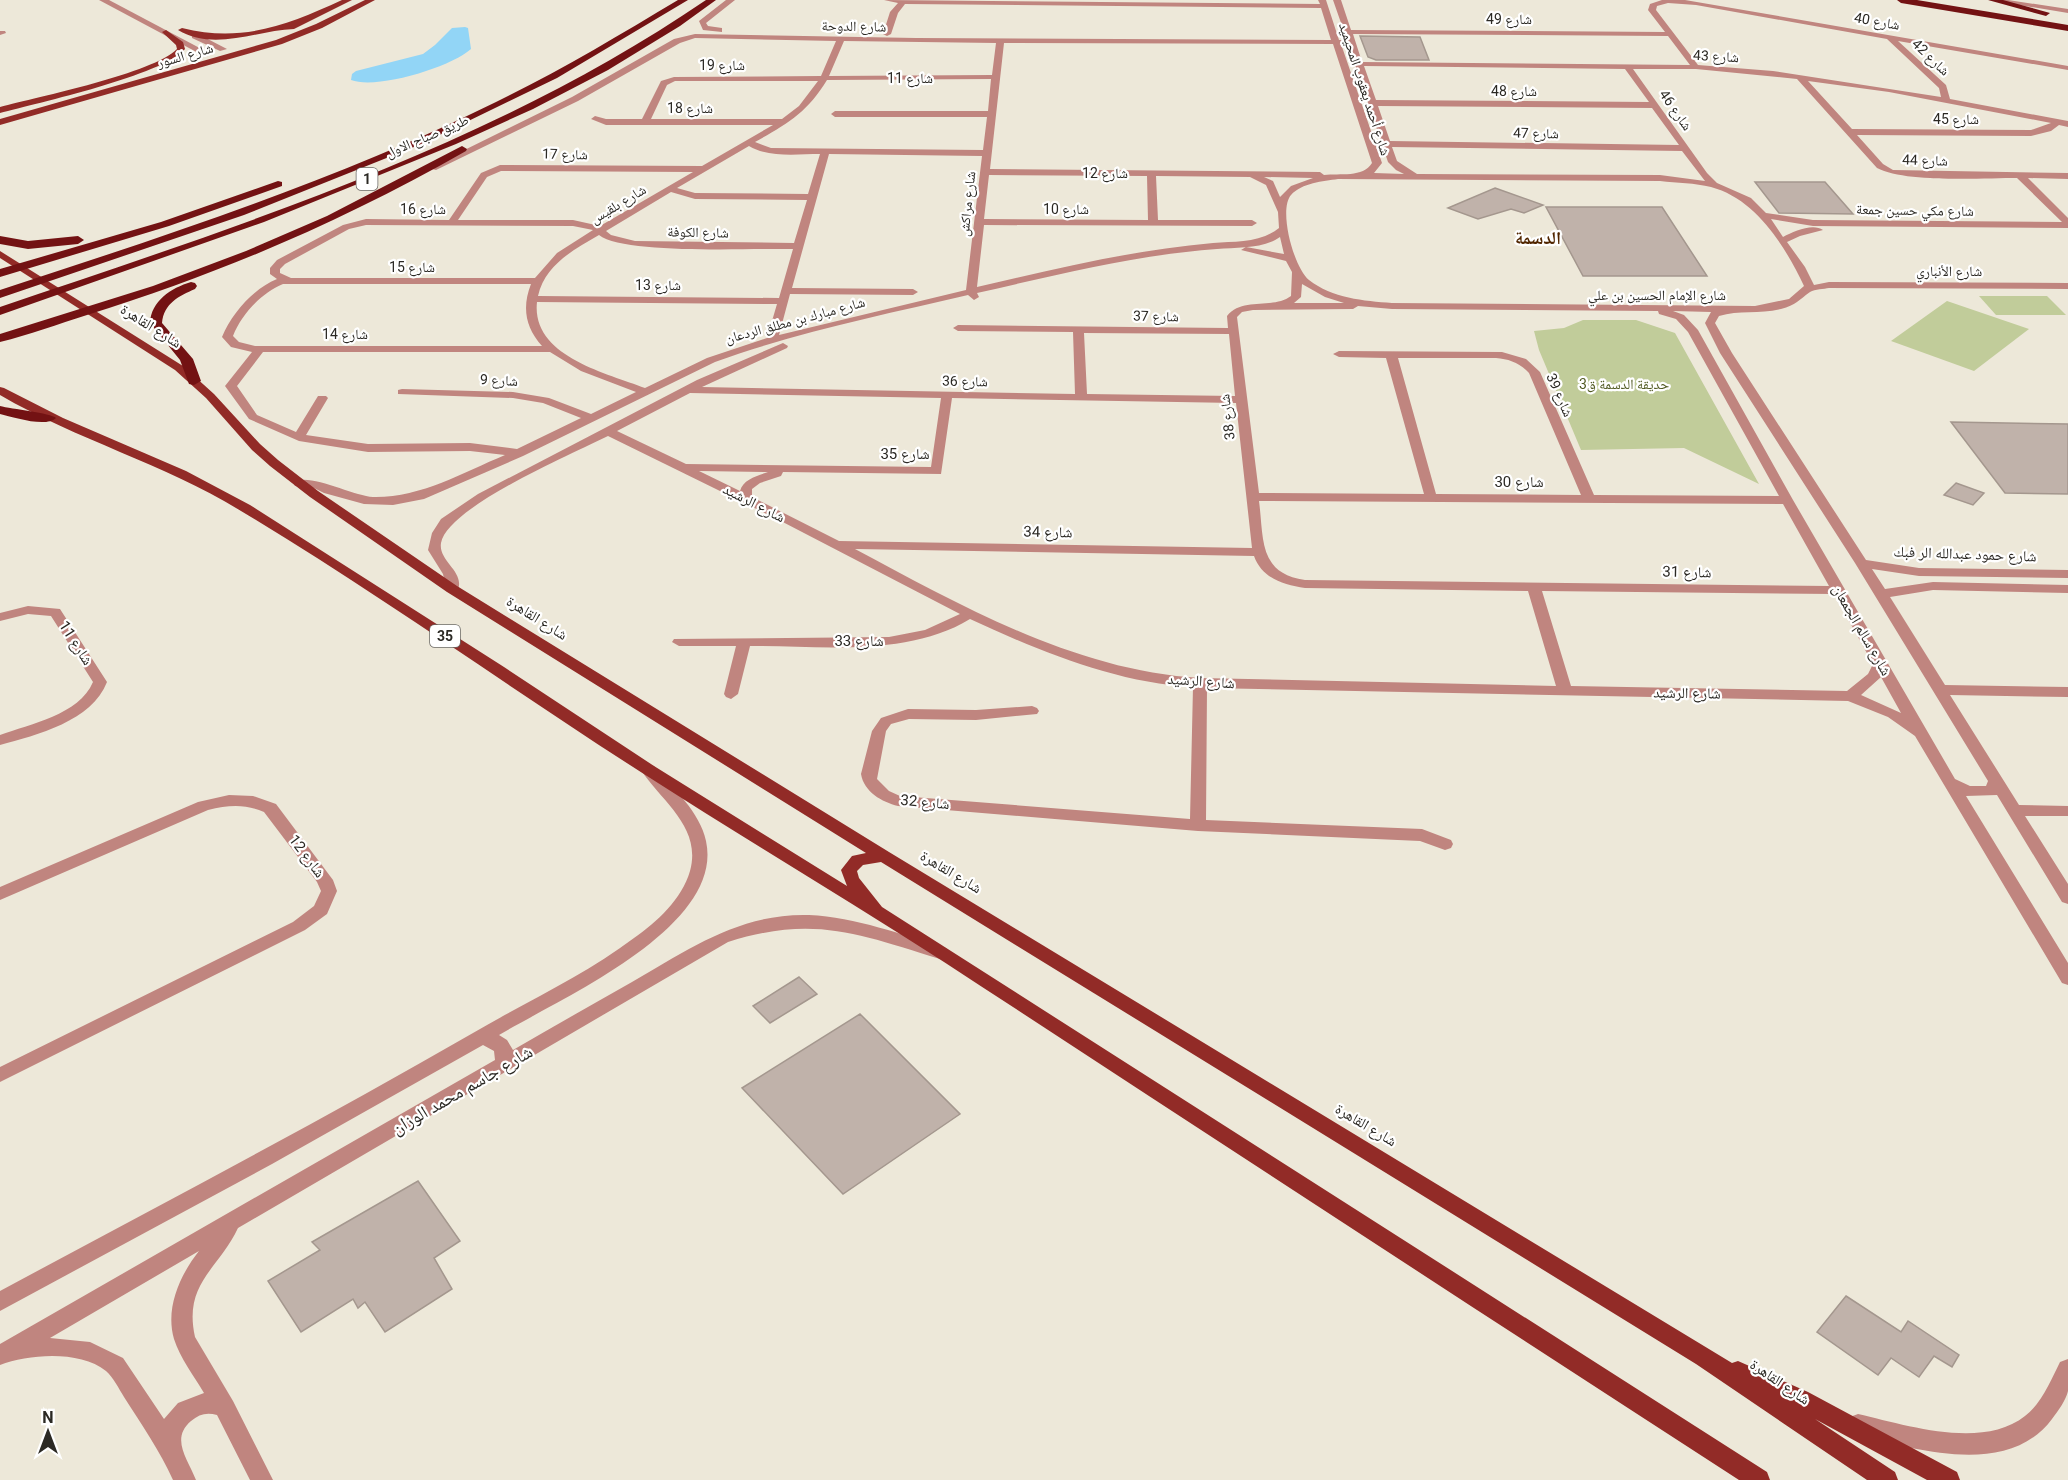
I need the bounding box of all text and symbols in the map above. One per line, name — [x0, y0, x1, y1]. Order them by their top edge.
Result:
street label: شارع 40 — [1853, 9, 1901, 35]
street label: شارع 49 — [1486, 11, 1532, 29]
street label: شارع الدوحة — [821, 17, 887, 37]
street label: شارع أحمد يعقوب المحيميد — [1334, 20, 1394, 158]
street label: شارع 42 — [1908, 35, 1953, 80]
street label: شارع السور — [154, 39, 215, 73]
street label: شارع 43 — [1693, 47, 1739, 67]
street label: شارع 19 — [699, 57, 745, 75]
street label: شارع 11 — [887, 70, 933, 88]
street label: شارع 48 — [1491, 83, 1537, 101]
street label: شارع 46 — [1655, 87, 1696, 135]
street label: شارع 18 — [667, 100, 713, 118]
street label: طريق صباح الاول — [383, 111, 472, 163]
street label: شارع 45 — [1933, 111, 1979, 129]
street label: شارع 47 — [1513, 125, 1559, 143]
street label: شارع 17 — [542, 146, 588, 164]
street label: شارع 44 — [1902, 151, 1948, 171]
street label: شارع 12 — [1082, 165, 1128, 183]
road number: 1 — [356, 168, 378, 190]
street label: شارع مراكش — [956, 171, 980, 238]
street label: شارع بلقيس — [587, 181, 650, 229]
street label: شارع 16 — [400, 201, 446, 219]
street label: شارع 10 — [1043, 201, 1089, 219]
street label: شارع مكي حسين جمعة — [1856, 201, 1974, 223]
street label: شارع الكوفة — [667, 223, 729, 243]
district label: الدسمة — [1515, 227, 1561, 248]
street label: شارع 15 — [389, 259, 435, 277]
street label: شارع الأنباري — [1916, 263, 1982, 283]
street label: شارع 13 — [635, 277, 681, 295]
street label: شارع الإمام الحسين بن علي — [1588, 287, 1726, 307]
street label: شارع مبارك بن مطلق الردعان — [723, 294, 867, 348]
street label: شارع القاهرة — [117, 300, 185, 353]
street label: شارع 37 — [1133, 308, 1179, 326]
street label: شارع 14 — [322, 326, 368, 344]
street label: شارع 9 — [480, 371, 518, 391]
street label: شارع 39 — [1542, 371, 1577, 420]
street label: شارع 36 — [942, 373, 988, 391]
park label: حديقة الدسمة ق3 — [1579, 376, 1669, 393]
street label: شارع 38 — [1216, 393, 1240, 441]
street label: شارع 35 — [880, 445, 930, 464]
street label: شارع 30 — [1494, 473, 1544, 492]
street label: شارع الرشيد — [719, 480, 788, 527]
street label: شارع 34 — [1023, 523, 1073, 542]
street label: شارع حمود عبدالله الر فبك — [1893, 543, 2037, 566]
street label: شارع 31 — [1662, 563, 1712, 582]
street label: شارع سالم الجمعان — [1828, 581, 1895, 679]
street label: شارع القاهرة — [503, 592, 571, 645]
street label: شارع 11 — [54, 617, 97, 669]
road number: 35 — [430, 625, 460, 647]
street label: شارع 33 — [834, 632, 884, 651]
street label: شارع الرشيد — [1167, 670, 1235, 693]
street label: شارع الرشيد — [1653, 683, 1721, 704]
street label: شارع 32 — [900, 791, 950, 814]
street label: شارع 12 — [284, 831, 329, 882]
street label: شارع القاهرة — [917, 847, 985, 898]
street label: شارع جاسم محمد الوزان — [387, 1041, 537, 1140]
street label: شارع القاهرة — [1332, 1100, 1400, 1151]
street label: شارع القاهرة — [1746, 1355, 1813, 1409]
north arrow — [18, 1402, 78, 1462]
text: N — [42, 1408, 54, 1427]

